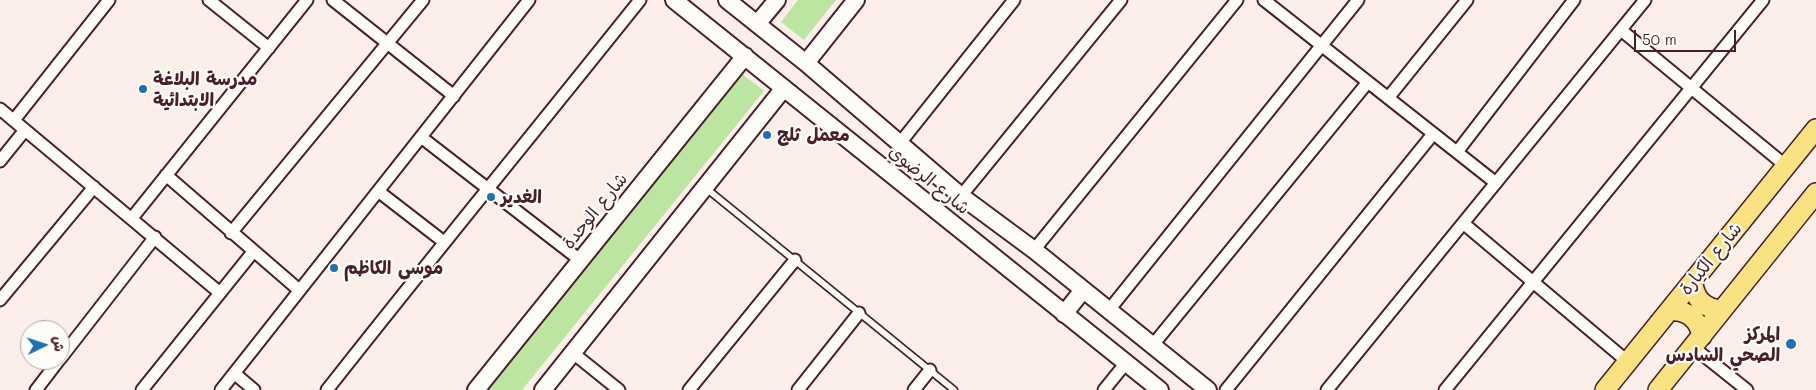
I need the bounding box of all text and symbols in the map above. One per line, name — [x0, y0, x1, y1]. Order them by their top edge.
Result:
scale bar — [1636, 20, 1738, 52]
text: 50 m — [1642, 29, 1677, 49]
place label: مدرسة البلاغة الابتدائية — [153, 68, 257, 110]
marker: مدرسة البلاغة الابتدائية — [137, 83, 149, 95]
place label: معمل ثلج — [777, 124, 850, 146]
marker: معمل ثلج — [761, 129, 773, 141]
street label: شارع الرضوي — [884, 141, 974, 219]
street label: شارع الوحدة — [558, 169, 632, 253]
place label: الغدير — [501, 186, 542, 208]
marker: الغدير — [485, 191, 497, 203]
street label: شارع الكيارة — [1675, 218, 1747, 300]
place label: موسى الكاظم — [344, 257, 443, 279]
marker: موسى الكاظم — [328, 262, 340, 274]
north arrow — [20, 320, 70, 370]
place label: المركز الصحي السادس — [1666, 323, 1780, 366]
text: ش — [49, 336, 69, 352]
marker: المركز الصحي السادس — [1784, 337, 1798, 351]

